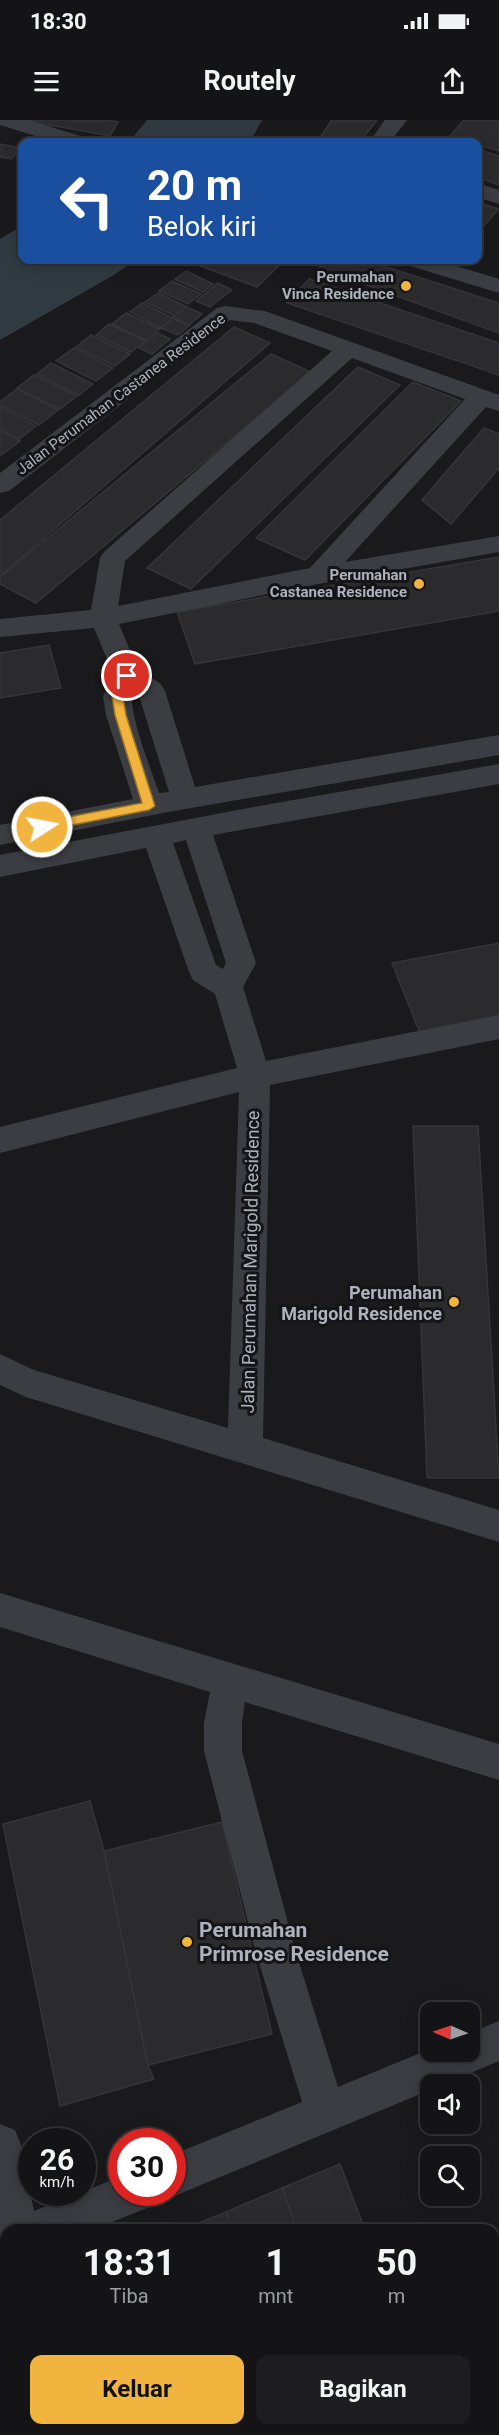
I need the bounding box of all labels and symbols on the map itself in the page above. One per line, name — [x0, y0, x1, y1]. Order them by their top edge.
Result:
place label: Perumahan Vinca Residence — [282, 268, 394, 303]
marker: Perumahan Vinca Residence — [399, 279, 413, 293]
street label: Jalan Perumahan Castanea Residence — [13, 310, 229, 478]
place label: Perumahan Castanea Residence — [270, 566, 407, 601]
marker: Perumahan Castanea Residence — [412, 577, 426, 591]
pin — [101, 650, 152, 701]
position arrow — [10, 795, 74, 859]
street label: Jalan Perumahan Marigold Residence — [237, 1110, 263, 1414]
place label: Perumahan Marigold Residence — [281, 1282, 442, 1324]
marker: Perumahan Marigold Residence — [447, 1295, 461, 1309]
place label: Perumahan Primrose Residence — [199, 1918, 389, 1966]
marker: Perumahan Primrose Residence — [180, 1935, 194, 1949]
north arrow — [420, 2002, 480, 2062]
speed limit sign: 30 — [108, 2128, 186, 2206]

